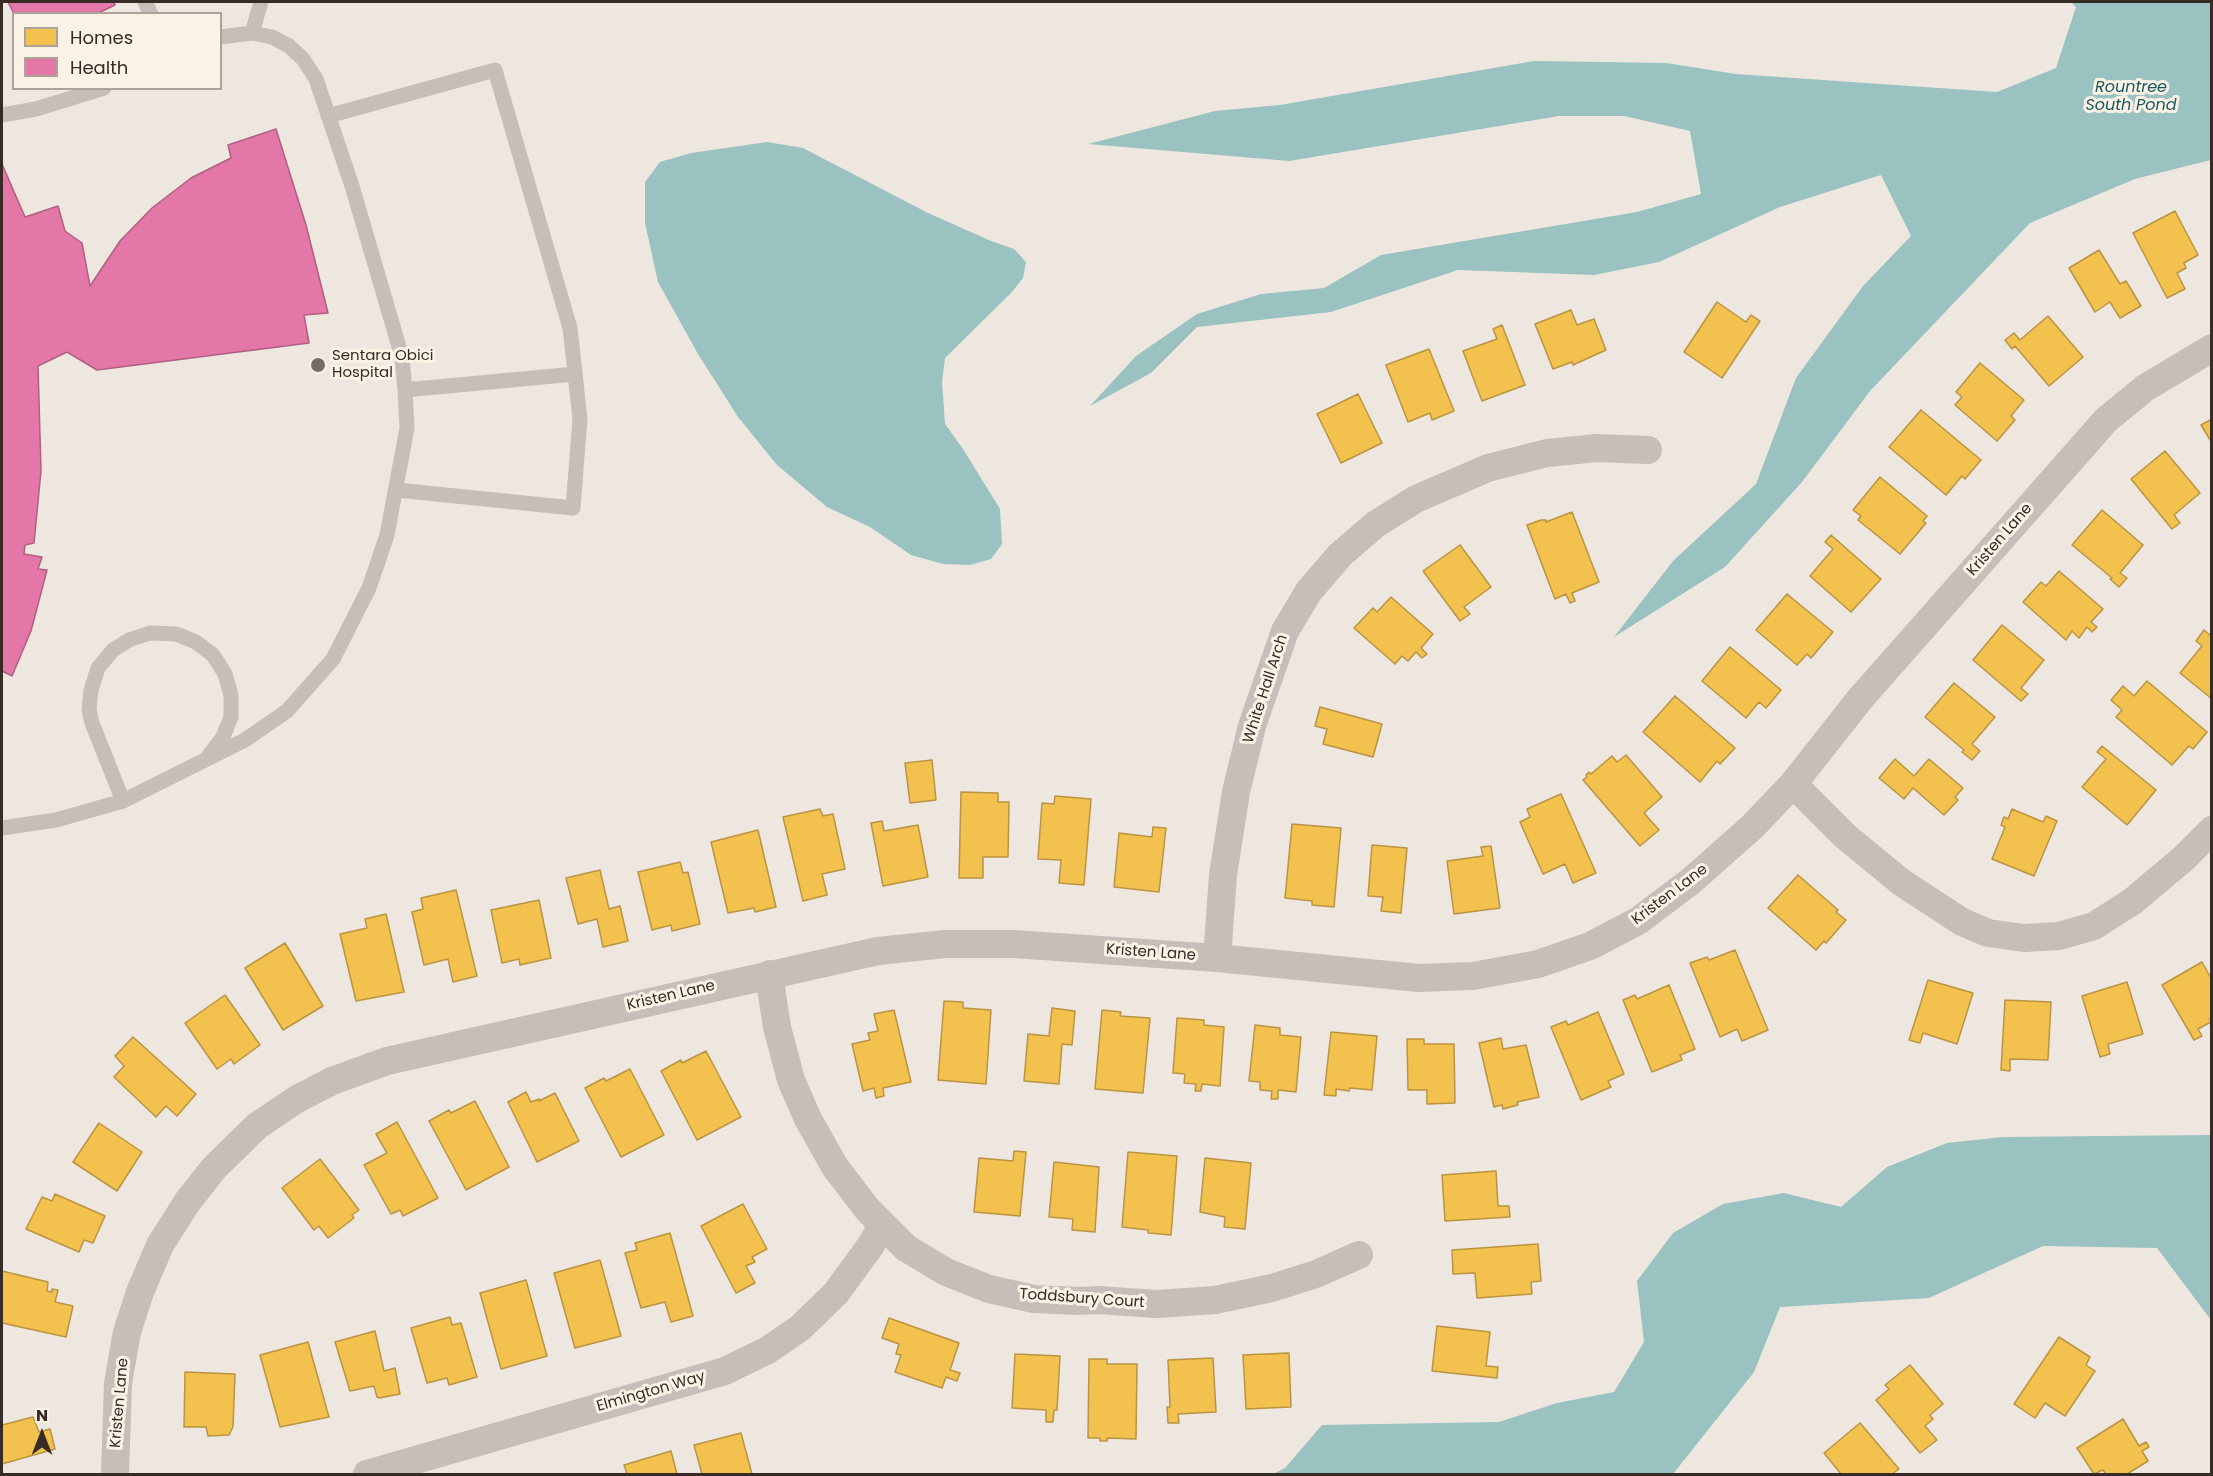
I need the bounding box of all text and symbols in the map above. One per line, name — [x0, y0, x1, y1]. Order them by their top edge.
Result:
legend — [12, 12, 222, 90]
text: Homes — [70, 25, 133, 50]
text: Health — [70, 55, 128, 80]
water label: Rountree South Pond — [2085, 78, 2177, 116]
place label: Sentara Obici Hospital — [332, 347, 433, 382]
marker: Sentara Obici Hospital — [309, 356, 327, 374]
street label: Kristen Lane — [1964, 500, 2036, 580]
street label: White Hall Arch — [1240, 632, 1292, 746]
street label: Kristen Lane — [1629, 861, 1711, 929]
street label: Kristen Lane — [1105, 941, 1197, 965]
street label: Kristen Lane — [625, 977, 717, 1015]
street label: Toddsbury Court — [1019, 1286, 1145, 1312]
street label: Kristen Lane — [107, 1357, 133, 1449]
street label: Elmington Way — [595, 1368, 707, 1416]
north arrow — [12, 1404, 72, 1464]
text: N — [36, 1404, 48, 1427]

